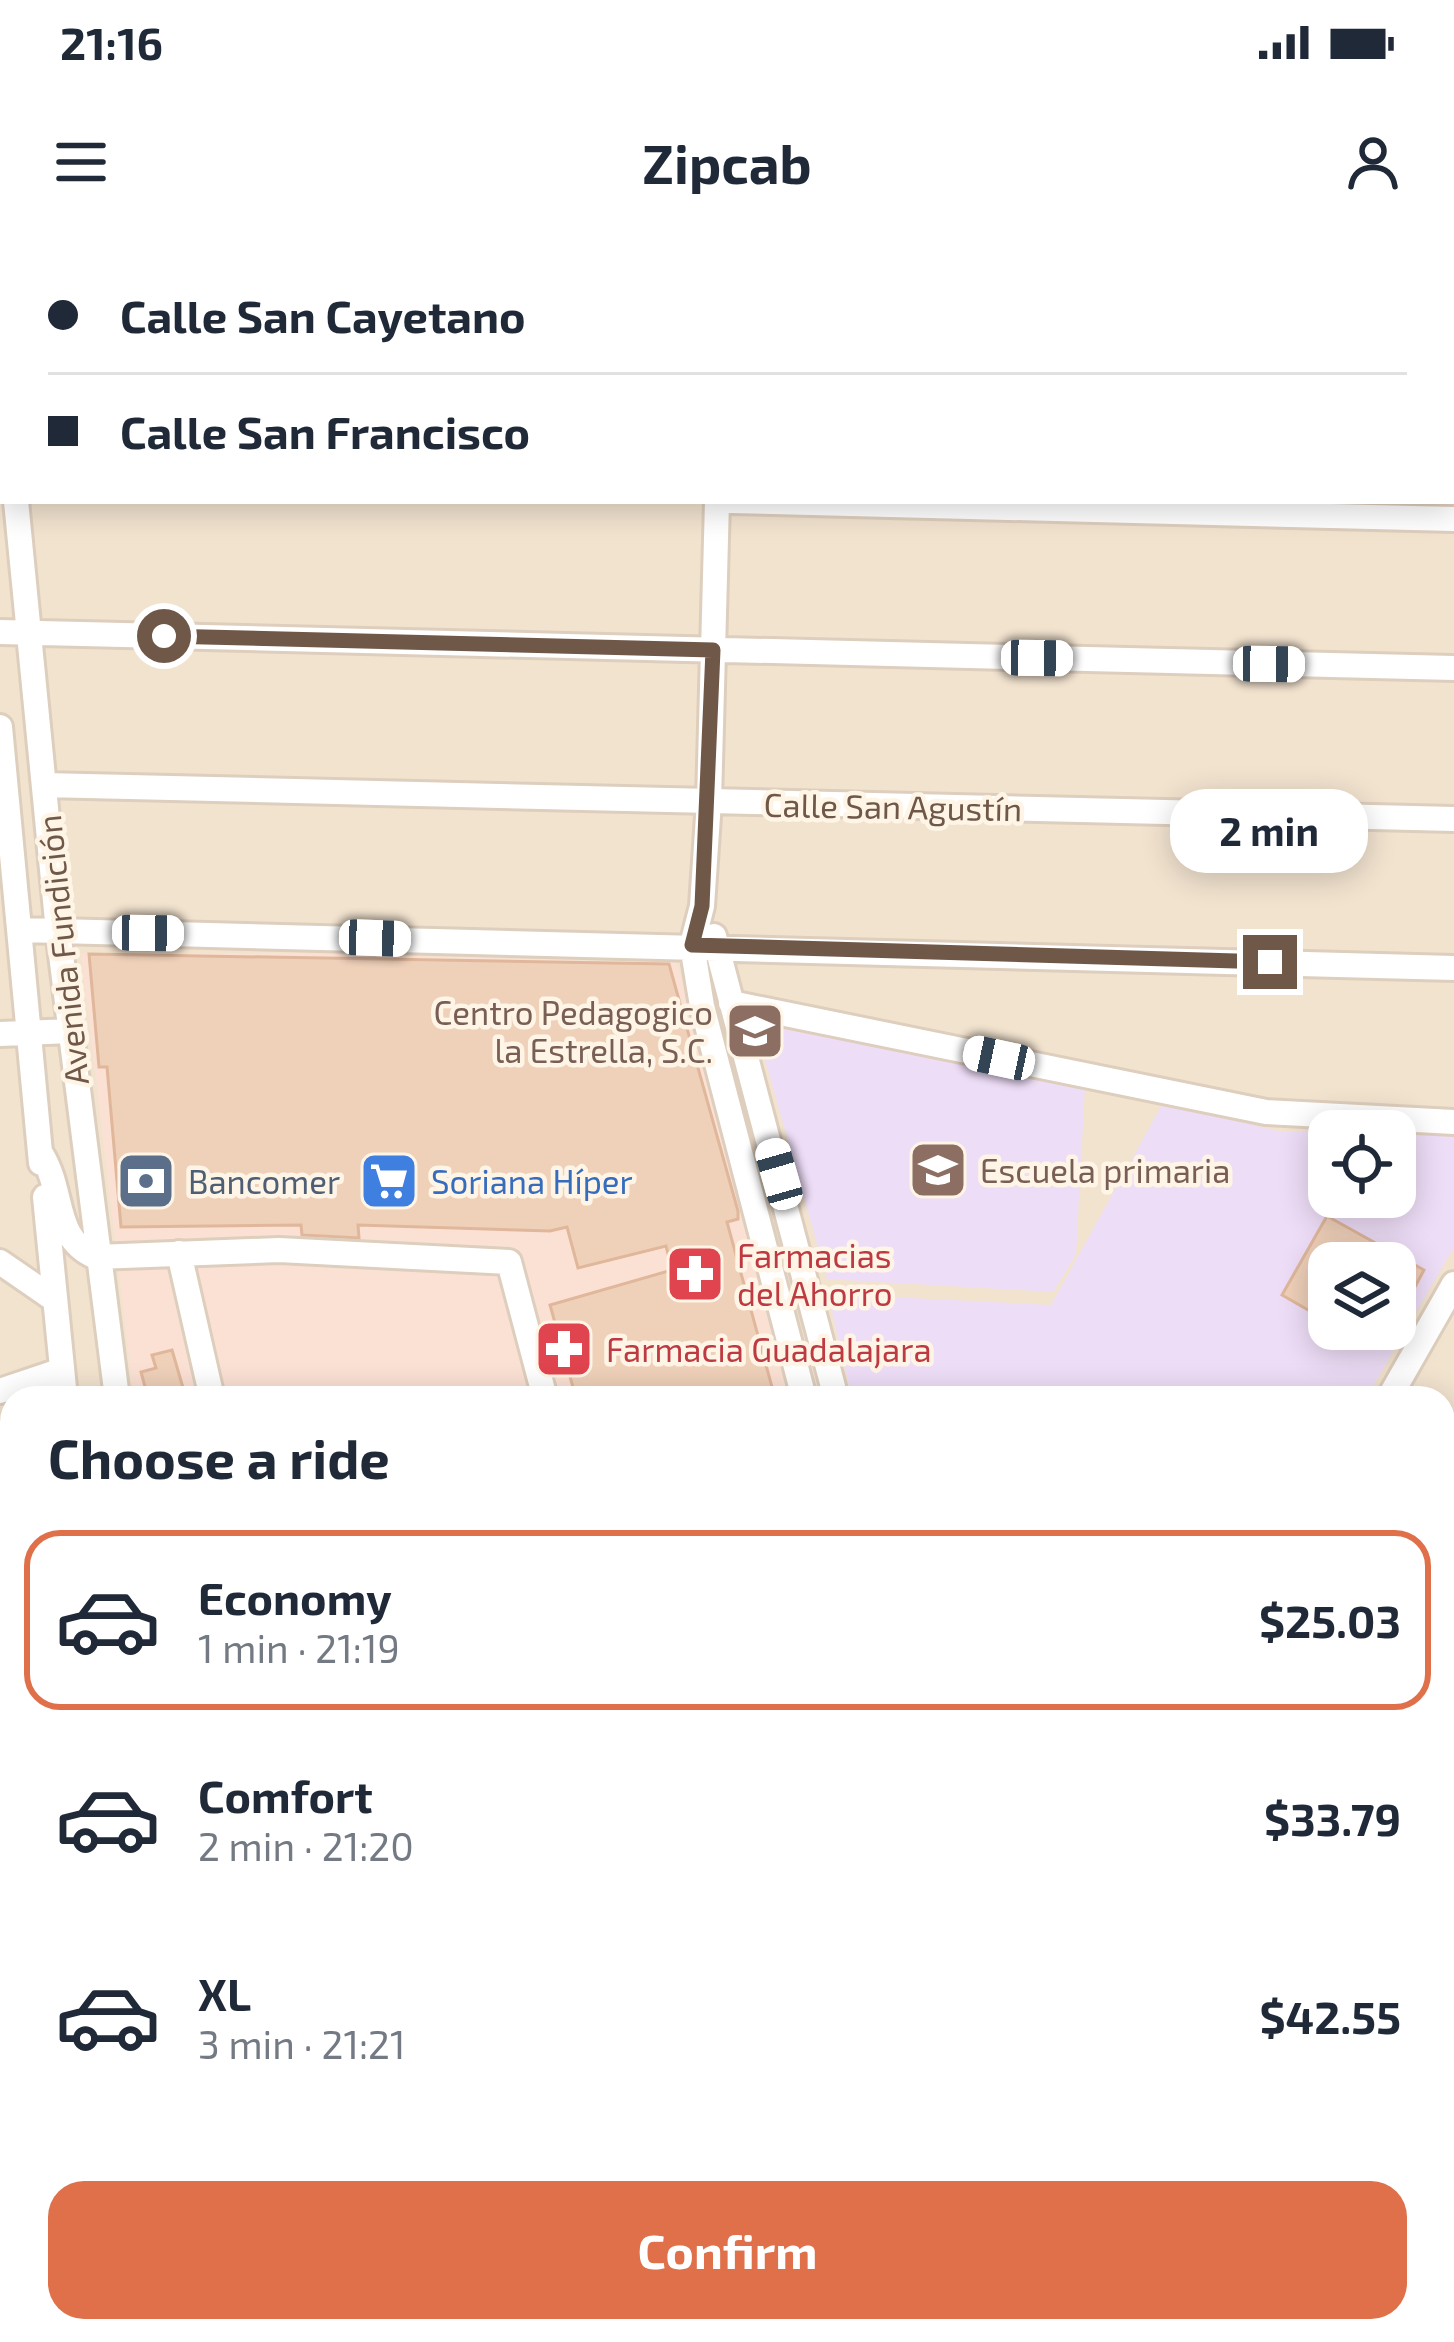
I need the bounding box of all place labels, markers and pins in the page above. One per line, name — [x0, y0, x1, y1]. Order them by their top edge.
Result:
place label: Centro Pedagogico la Estrella, S.C. — [434, 992, 713, 1070]
school or university icon: Centro Pedagogico la Estrella, S.C. — [724, 1000, 786, 1062]
school or university icon: Escuela primaria — [907, 1139, 969, 1201]
bank icon: Bancomer — [115, 1150, 177, 1212]
supermarket icon: Soriana Híper — [358, 1150, 420, 1212]
place label: Escuela primaria — [980, 1150, 1230, 1190]
place label: Bancomer — [188, 1161, 340, 1201]
place label: Soriana Híper — [431, 1161, 633, 1201]
place label: Farmacias del Ahorro — [737, 1235, 892, 1313]
pharmacy icon: Farmacias del Ahorro — [664, 1243, 726, 1305]
pharmacy icon: Farmacia Guadalajara — [533, 1318, 595, 1380]
place label: Farmacia Guadalajara — [606, 1329, 932, 1369]

